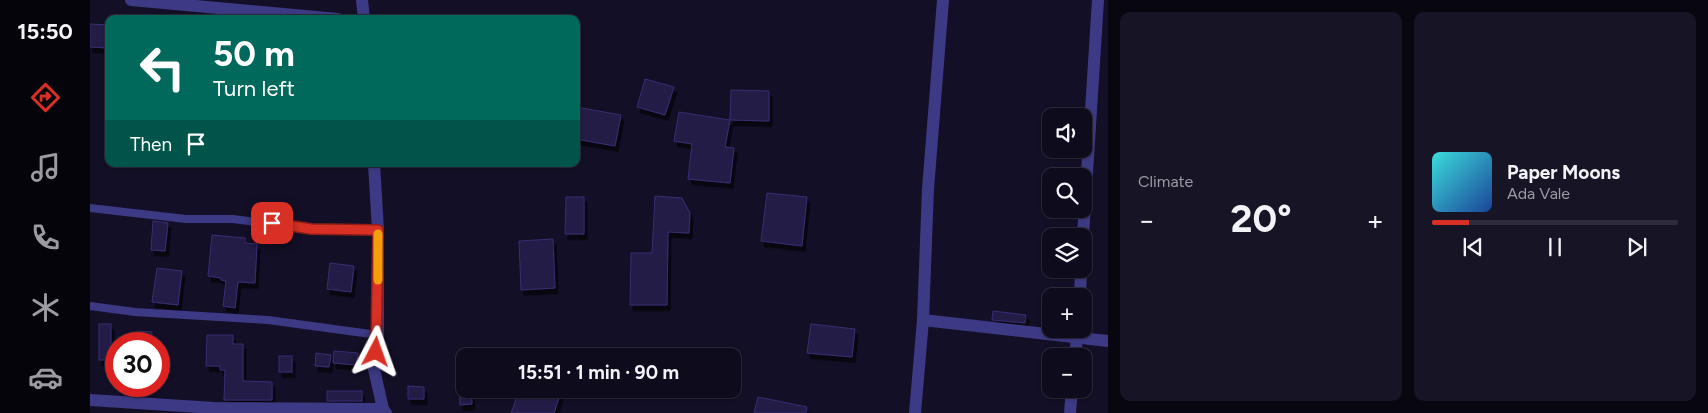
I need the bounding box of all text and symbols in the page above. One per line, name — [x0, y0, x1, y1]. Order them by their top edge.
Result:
text: 15:50 — [17, 18, 73, 45]
text: 50 m — [213, 33, 295, 75]
icon: left — [130, 35, 195, 100]
text: Turn left — [213, 75, 295, 102]
icon: directions — [28, 80, 63, 115]
map controls — [1042, 108, 1092, 398]
button: sound — [1042, 108, 1092, 158]
icon: arrive — [182, 130, 210, 158]
text: Then — [130, 133, 172, 156]
icon: music — [28, 150, 63, 185]
text: Paper Moons — [1507, 161, 1620, 184]
button: search — [1042, 168, 1092, 218]
text: Climate — [1138, 172, 1193, 191]
text: Ada Vale — [1507, 184, 1570, 203]
text: 20° — [1231, 196, 1292, 242]
pin — [251, 202, 293, 244]
text: − — [1138, 203, 1155, 237]
text: + — [1367, 203, 1384, 237]
icon: arrive — [258, 209, 286, 237]
icon: phone — [28, 220, 63, 255]
button: layers — [1042, 228, 1092, 278]
icon: previous — [1459, 233, 1487, 261]
icon: pause — [1541, 233, 1569, 261]
icon: next — [1623, 233, 1651, 261]
button: + — [1042, 288, 1092, 338]
icon: climate — [28, 290, 63, 325]
position arrow — [349, 325, 401, 377]
speed limit sign: 30 — [105, 332, 170, 397]
button: − — [1042, 348, 1092, 398]
icon: car — [28, 360, 63, 395]
text: 15:51 · 1 min · 90 m — [518, 361, 679, 384]

